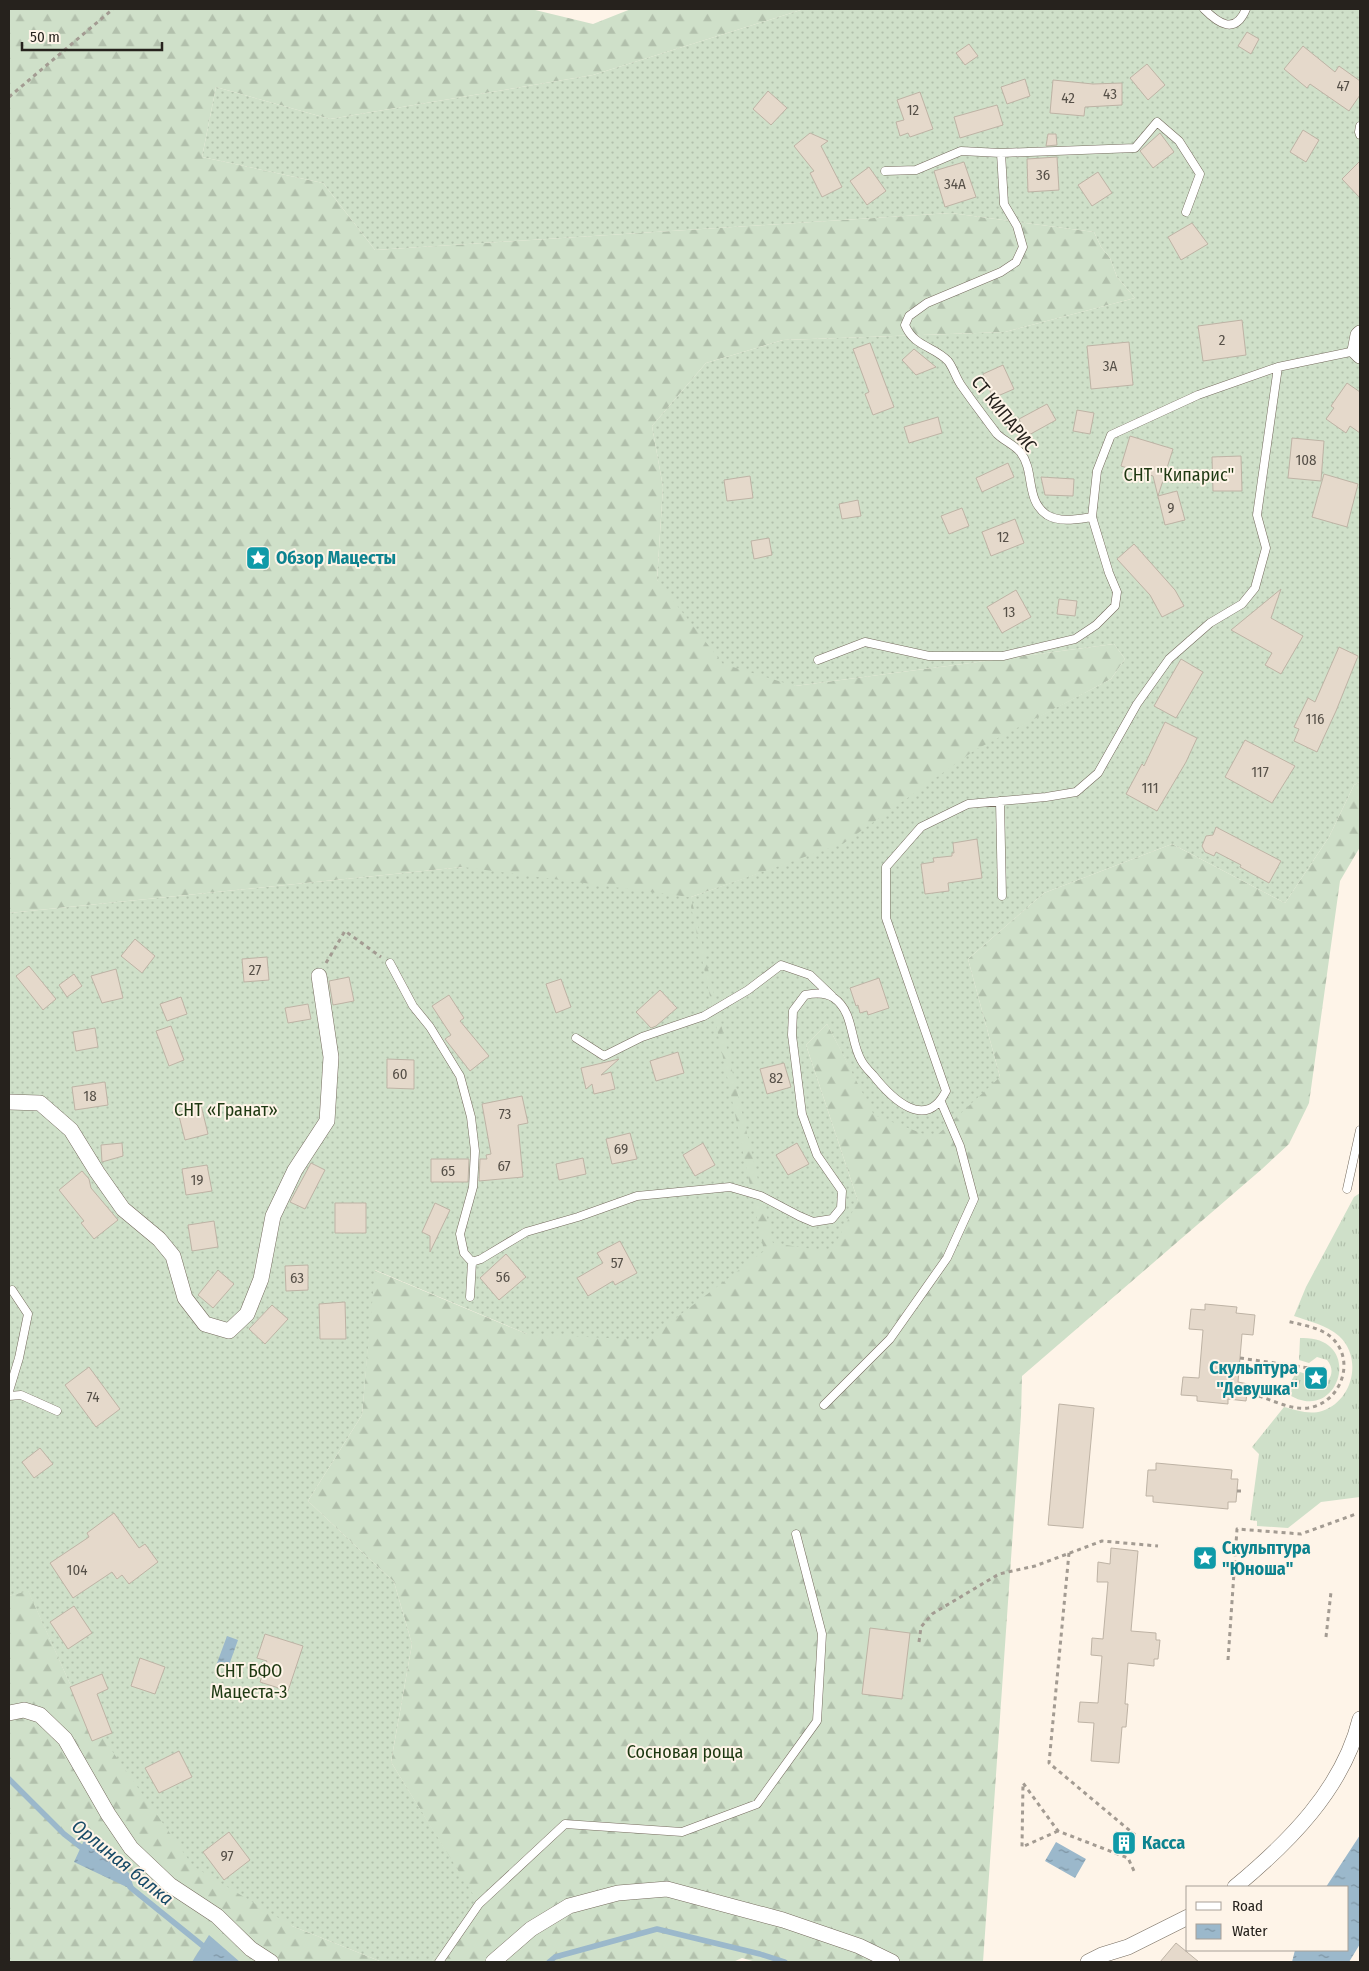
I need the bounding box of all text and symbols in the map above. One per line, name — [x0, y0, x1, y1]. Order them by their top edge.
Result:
scale bar — [22, 20, 162, 52]
text: 50 m — [30, 28, 60, 46]
house number: 47 — [1336, 77, 1350, 95]
house number: 43 — [1103, 85, 1117, 103]
house number: 42 — [1061, 89, 1075, 107]
house number: 12 — [907, 101, 920, 119]
house number: 36 — [1036, 166, 1050, 184]
house number: 34А — [944, 175, 966, 193]
house number: 2 — [1219, 331, 1226, 349]
house number: 3А — [1103, 357, 1117, 375]
street label: СТ КИПАРИС — [967, 371, 1041, 457]
house number: 108 — [1295, 451, 1317, 469]
park label: СНТ "Кипарис" — [1124, 464, 1234, 486]
house number: 9 — [1167, 499, 1175, 517]
house number: 12 — [997, 528, 1010, 546]
place icon: Обзор Мацесты — [245, 545, 271, 571]
place label: Обзор Мацесты — [276, 547, 396, 569]
house number: 13 — [1003, 603, 1016, 621]
house number: 116 — [1306, 710, 1324, 728]
house number: 117 — [1251, 763, 1269, 781]
house number: 111 — [1141, 779, 1159, 797]
house number: 27 — [249, 961, 261, 979]
house number: 60 — [392, 1065, 408, 1083]
house number: 82 — [769, 1069, 783, 1087]
house number: 18 — [83, 1087, 97, 1105]
park label: СНТ «Гранат» — [174, 1099, 278, 1121]
house number: 73 — [499, 1105, 512, 1123]
house number: 69 — [614, 1140, 628, 1158]
house number: 67 — [497, 1157, 511, 1175]
house number: 65 — [441, 1162, 455, 1180]
house number: 19 — [190, 1171, 204, 1189]
house number: 57 — [611, 1254, 623, 1272]
house number: 56 — [496, 1268, 510, 1286]
house number: 63 — [290, 1269, 304, 1287]
place label: Скульптура "Девушка" — [1209, 1357, 1298, 1400]
place icon: Скульптура "Девушка" — [1303, 1365, 1329, 1391]
house number: 74 — [87, 1388, 99, 1406]
place label: Скульптура "Юноша" — [1222, 1537, 1311, 1580]
place icon: Скульптура "Юноша" — [1192, 1545, 1218, 1571]
house number: 104 — [67, 1561, 87, 1579]
park label: СНТ БФО Мацеста-3 — [211, 1660, 287, 1703]
park label: Сосновая роща — [627, 1741, 744, 1763]
water label: Орлиная балка — [67, 1815, 178, 1910]
building icon: Касса — [1111, 1830, 1137, 1856]
place label: Касса — [1142, 1832, 1185, 1854]
house number: 97 — [220, 1847, 234, 1865]
legend — [1186, 1886, 1349, 1951]
text: Road — [1232, 1897, 1263, 1915]
text: Water — [1232, 1922, 1268, 1940]

